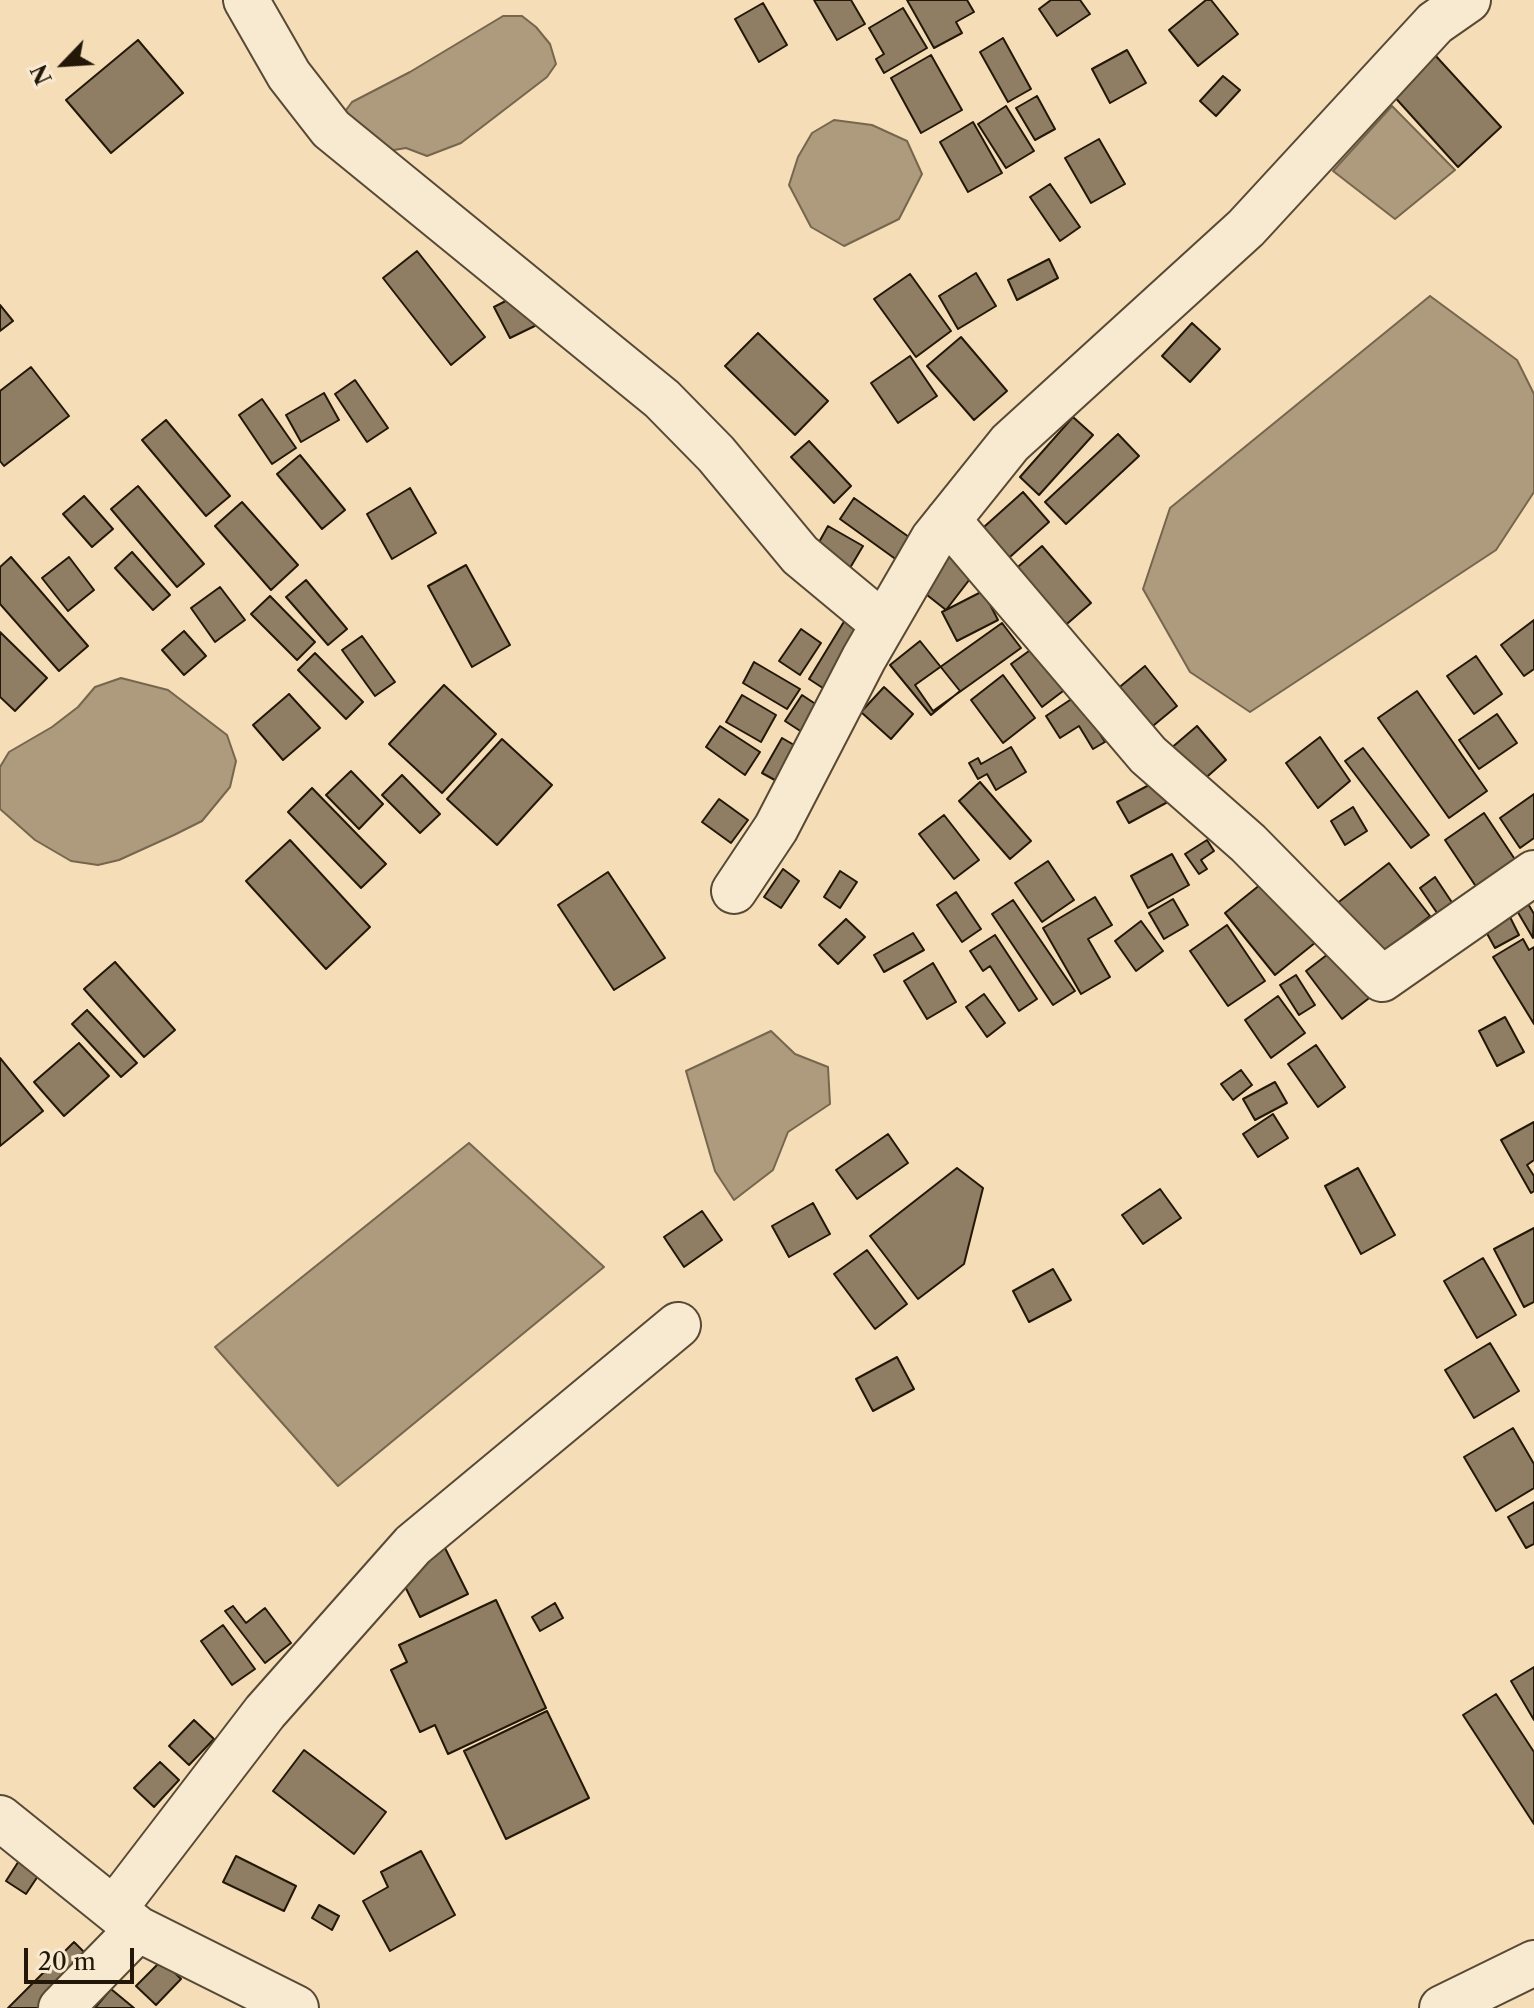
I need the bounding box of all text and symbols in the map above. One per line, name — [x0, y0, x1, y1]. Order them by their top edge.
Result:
north arrow — [24, 24, 104, 104]
text: N — [26, 60, 58, 89]
scale bar — [28, 1932, 138, 1982]
text: 20 m — [38, 1947, 96, 1976]

